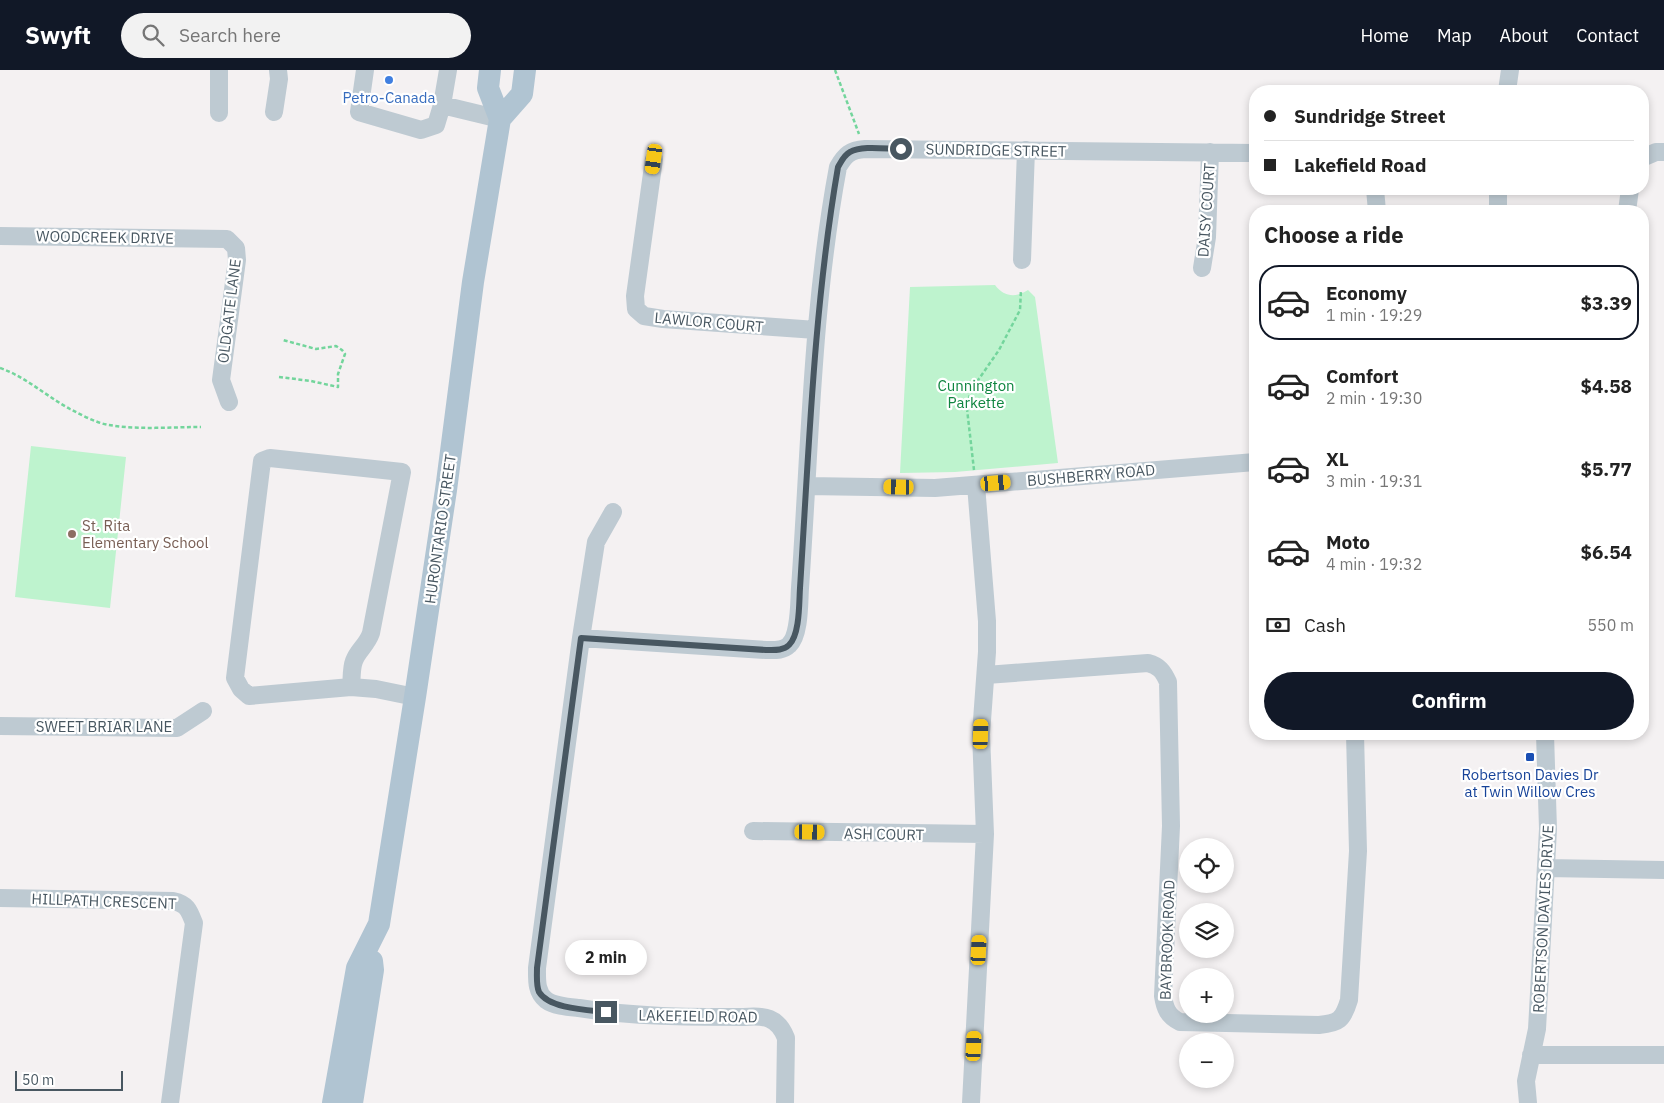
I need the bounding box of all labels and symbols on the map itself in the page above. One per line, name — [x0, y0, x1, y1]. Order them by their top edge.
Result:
marker: Petro-Canada — [383, 74, 395, 86]
place label: Petro-Canada — [342, 88, 436, 107]
route start — [890, 138, 912, 160]
street label: SUNDRIDGE STREET — [925, 139, 1067, 161]
car — [644, 143, 663, 175]
street label: DAISY COURT — [1193, 162, 1219, 258]
street label: WOODCREEK DRIVE — [36, 226, 174, 248]
street label: OLDGATE LANE — [213, 258, 245, 364]
street label: LAWLOR COURT — [654, 308, 765, 336]
park label: Cunnington Parkette — [937, 376, 1015, 412]
street label: HURONTARIO STREET — [420, 452, 460, 605]
street label: BUSHBERRY ROAD — [1026, 460, 1156, 490]
car — [980, 474, 1011, 492]
car — [883, 479, 914, 495]
place label: St. Rita Elementary School — [82, 516, 209, 552]
marker: St. Rita Elementary School — [66, 528, 78, 540]
street label: SWEET BRIAR LANE — [36, 717, 172, 736]
car — [972, 719, 989, 749]
marker: Robertson Davies Dr at Twin Willow Cres — [1524, 751, 1536, 763]
place label: Robertson Davies Dr at Twin Willow Cres — [1461, 765, 1599, 801]
car — [794, 824, 825, 840]
street label: ASH COURT — [844, 824, 925, 844]
street label: ROBERTSON DAVIES DRIVE — [1529, 824, 1557, 1014]
street label: BAYBROOK ROAD — [1155, 880, 1179, 1000]
street label: HILLPATH CRESCENT — [31, 889, 177, 913]
car — [970, 935, 987, 965]
callout: 2 min — [565, 940, 647, 974]
route end — [595, 1001, 617, 1023]
street label: LAKEFIELD ROAD — [638, 1005, 758, 1027]
car — [965, 1031, 982, 1061]
scale bar — [15, 1068, 122, 1091]

